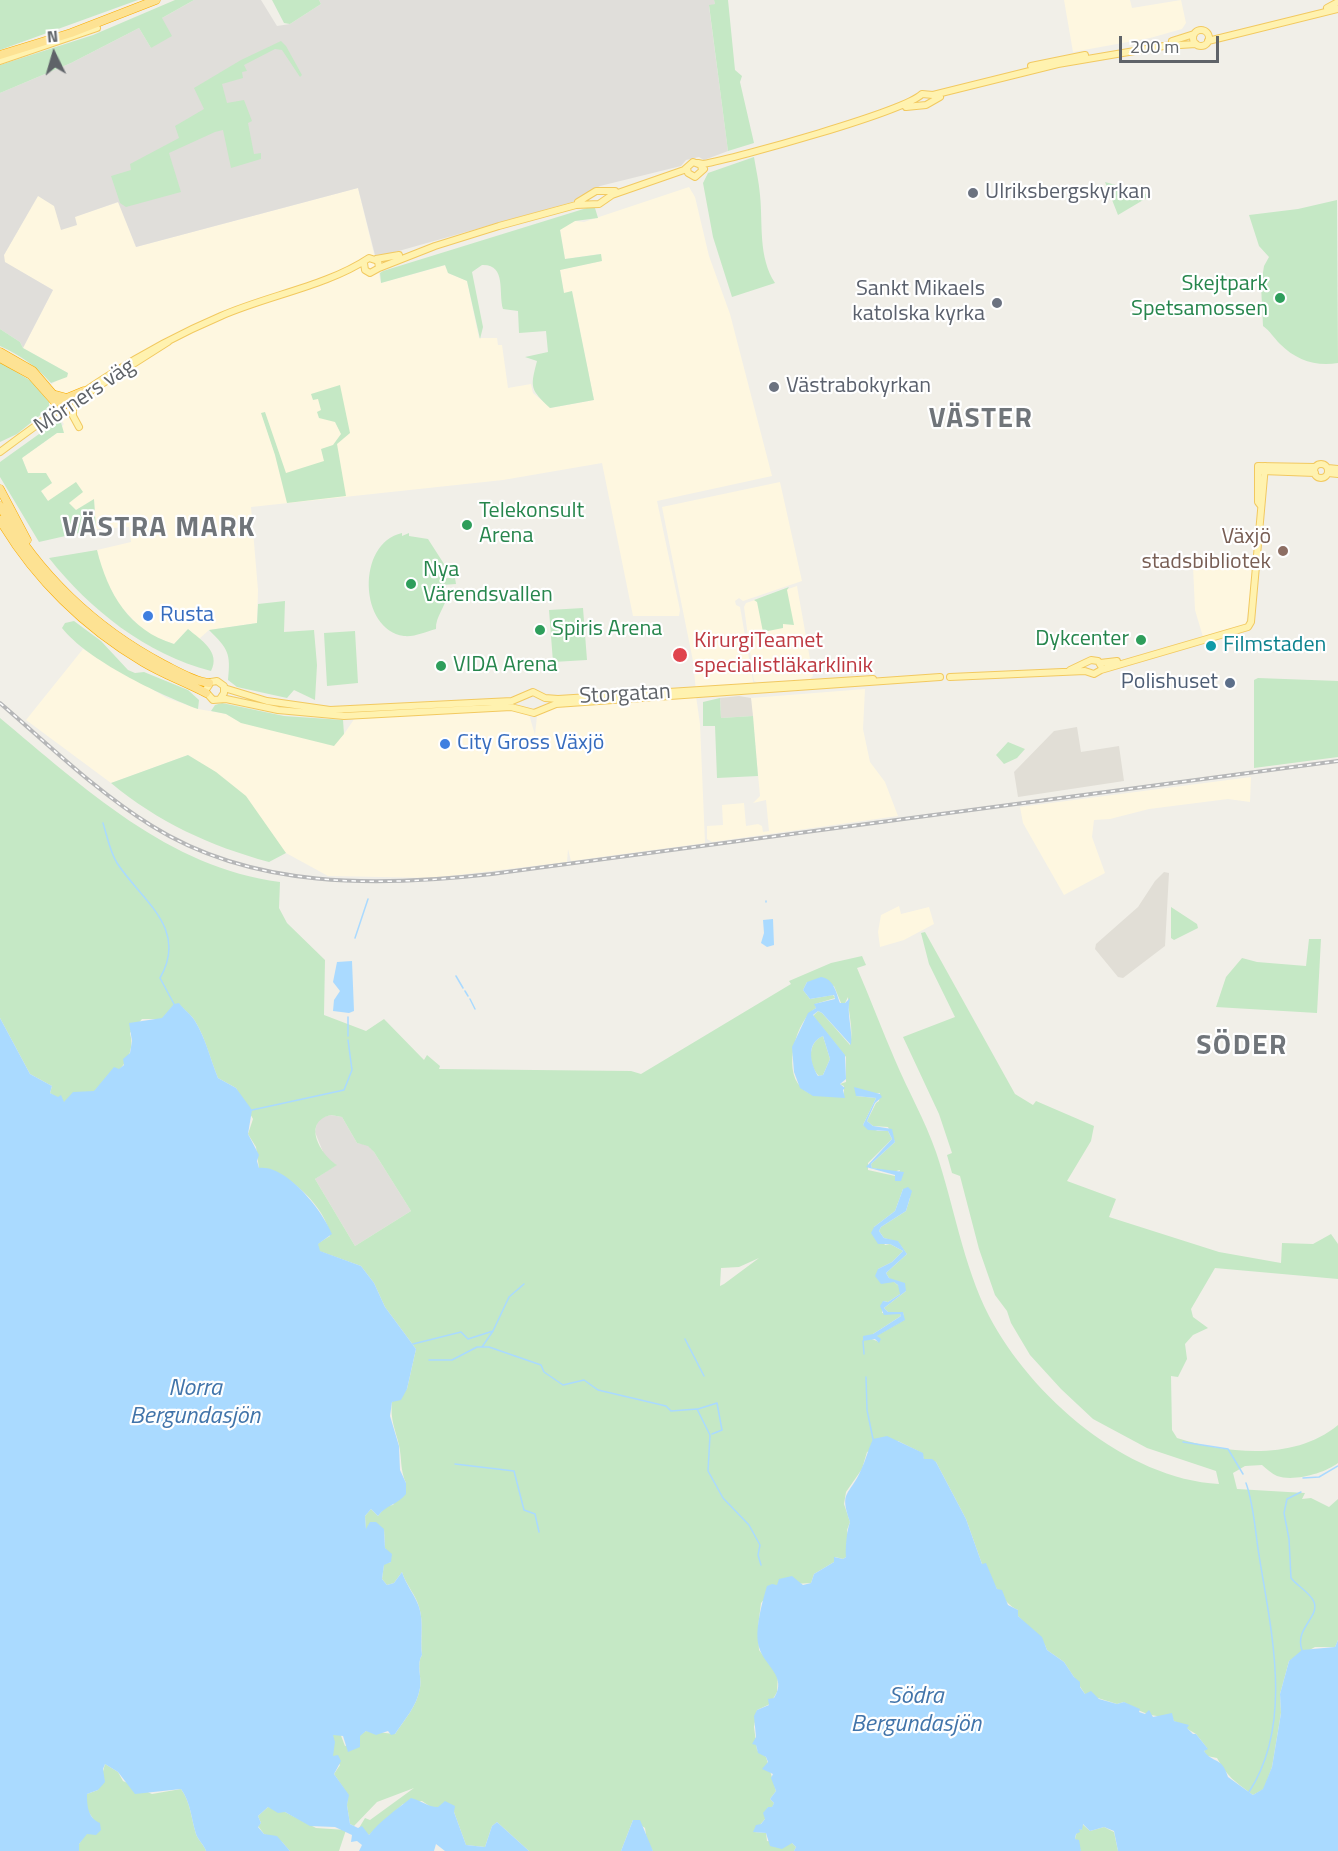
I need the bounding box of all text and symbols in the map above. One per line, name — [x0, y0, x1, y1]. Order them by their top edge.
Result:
north arrow — [24, 24, 84, 84]
text: N — [46, 24, 59, 49]
scale bar — [1122, 24, 1222, 62]
text: 200 m — [1130, 33, 1179, 60]
place label: Ulriksbergskyrkan — [985, 180, 1151, 206]
marker: Ulriksbergskyrkan — [966, 186, 980, 200]
place label: Skejtpark Spetsamossen — [1131, 272, 1268, 324]
place label: Sankt Mikaels katolska kyrka — [852, 277, 985, 328]
marker: Skejtpark Spetsamossen — [1273, 291, 1287, 305]
marker: Sankt Mikaels katolska kyrka — [990, 296, 1004, 310]
street label: Mörners väg — [30, 354, 140, 440]
place label: Västrabokyrkan — [786, 374, 931, 400]
marker: Västrabokyrkan — [767, 380, 781, 394]
district label: VÄSTER — [929, 403, 1033, 437]
place label: Telekonsult Arena — [479, 499, 584, 550]
district label: VÄSTRA MARK — [62, 512, 256, 546]
marker: Telekonsult Arena — [460, 518, 474, 532]
place label: Växjö stadsbibliotek — [1141, 525, 1271, 576]
marker: Växjö stadsbibliotek — [1276, 544, 1290, 558]
place label: Nya Värendsvallen — [423, 558, 553, 610]
marker: Nya Värendsvallen — [404, 577, 418, 591]
place label: Rusta — [160, 603, 214, 629]
marker: Rusta — [141, 609, 155, 623]
place label: Spiris Arena — [552, 617, 662, 643]
marker: Spiris Arena — [533, 623, 547, 637]
place label: Dykcenter — [1035, 627, 1129, 653]
place label: KirurgiTeamet specialistläkarklinik — [694, 629, 873, 680]
marker: Dykcenter — [1134, 633, 1148, 647]
place label: Filmstaden — [1223, 633, 1326, 659]
marker: Filmstaden — [1204, 639, 1218, 653]
marker: KirurgiTeamet specialistläkarklinik — [671, 646, 689, 664]
place label: VIDA Arena — [453, 653, 557, 679]
marker: VIDA Arena — [434, 659, 448, 673]
place label: Polishuset — [1121, 670, 1218, 696]
marker: Polishuset — [1223, 676, 1237, 690]
street label: Storgatan — [579, 679, 671, 711]
place label: City Gross Växjö — [457, 731, 604, 757]
marker: City Gross Växjö — [438, 737, 452, 751]
district label: SÖDER — [1196, 1030, 1288, 1064]
water label: Norra Bergundasjön — [130, 1375, 260, 1431]
water label: Södra Bergundasjön — [851, 1683, 981, 1739]

